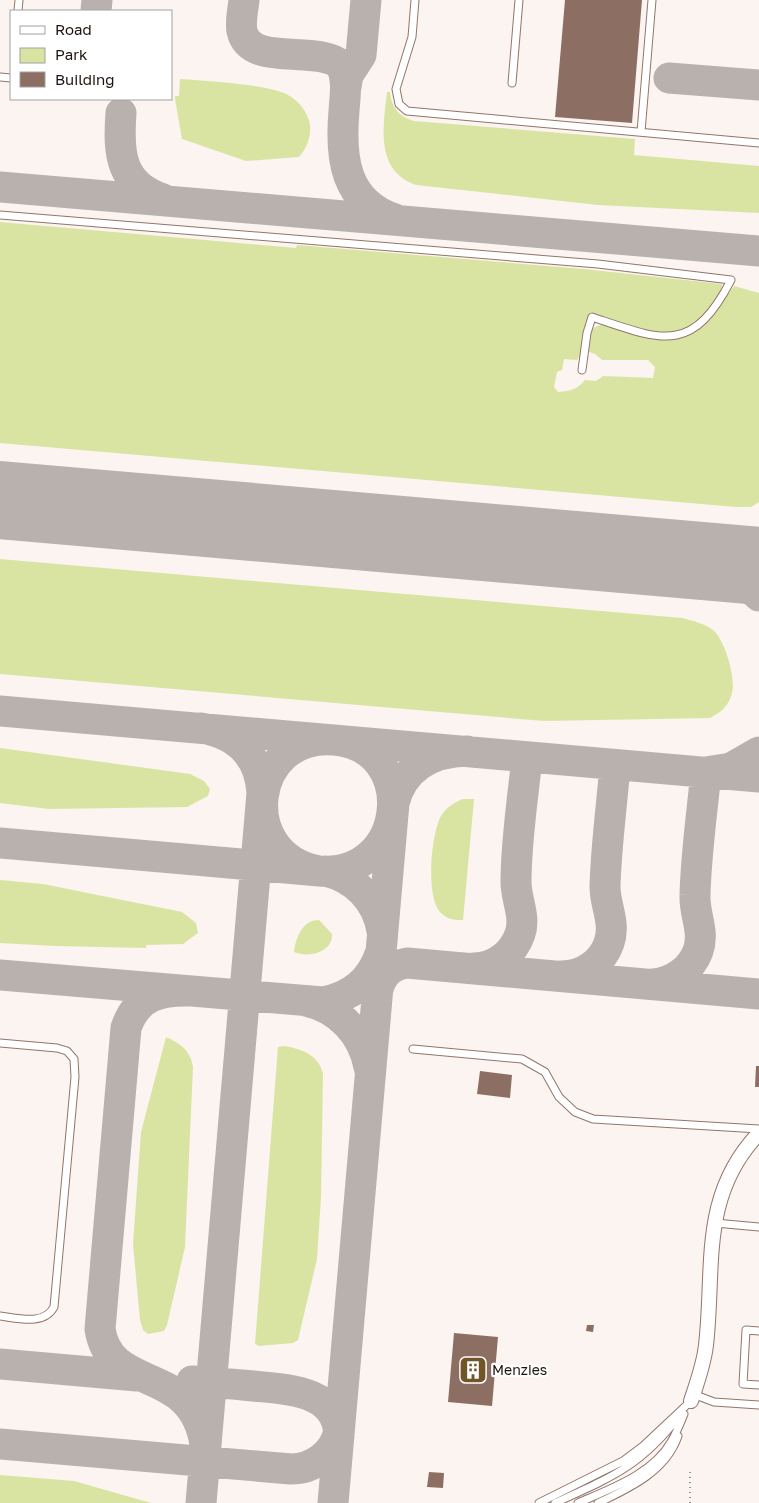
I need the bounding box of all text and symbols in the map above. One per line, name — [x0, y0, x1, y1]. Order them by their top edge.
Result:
legend — [10, 10, 172, 100]
text: Road — [55, 20, 92, 38]
text: Park — [55, 45, 88, 63]
text: Building — [55, 70, 115, 88]
building icon: Menzies — [458, 1355, 488, 1385]
place label: Menzies — [492, 1361, 547, 1378]

